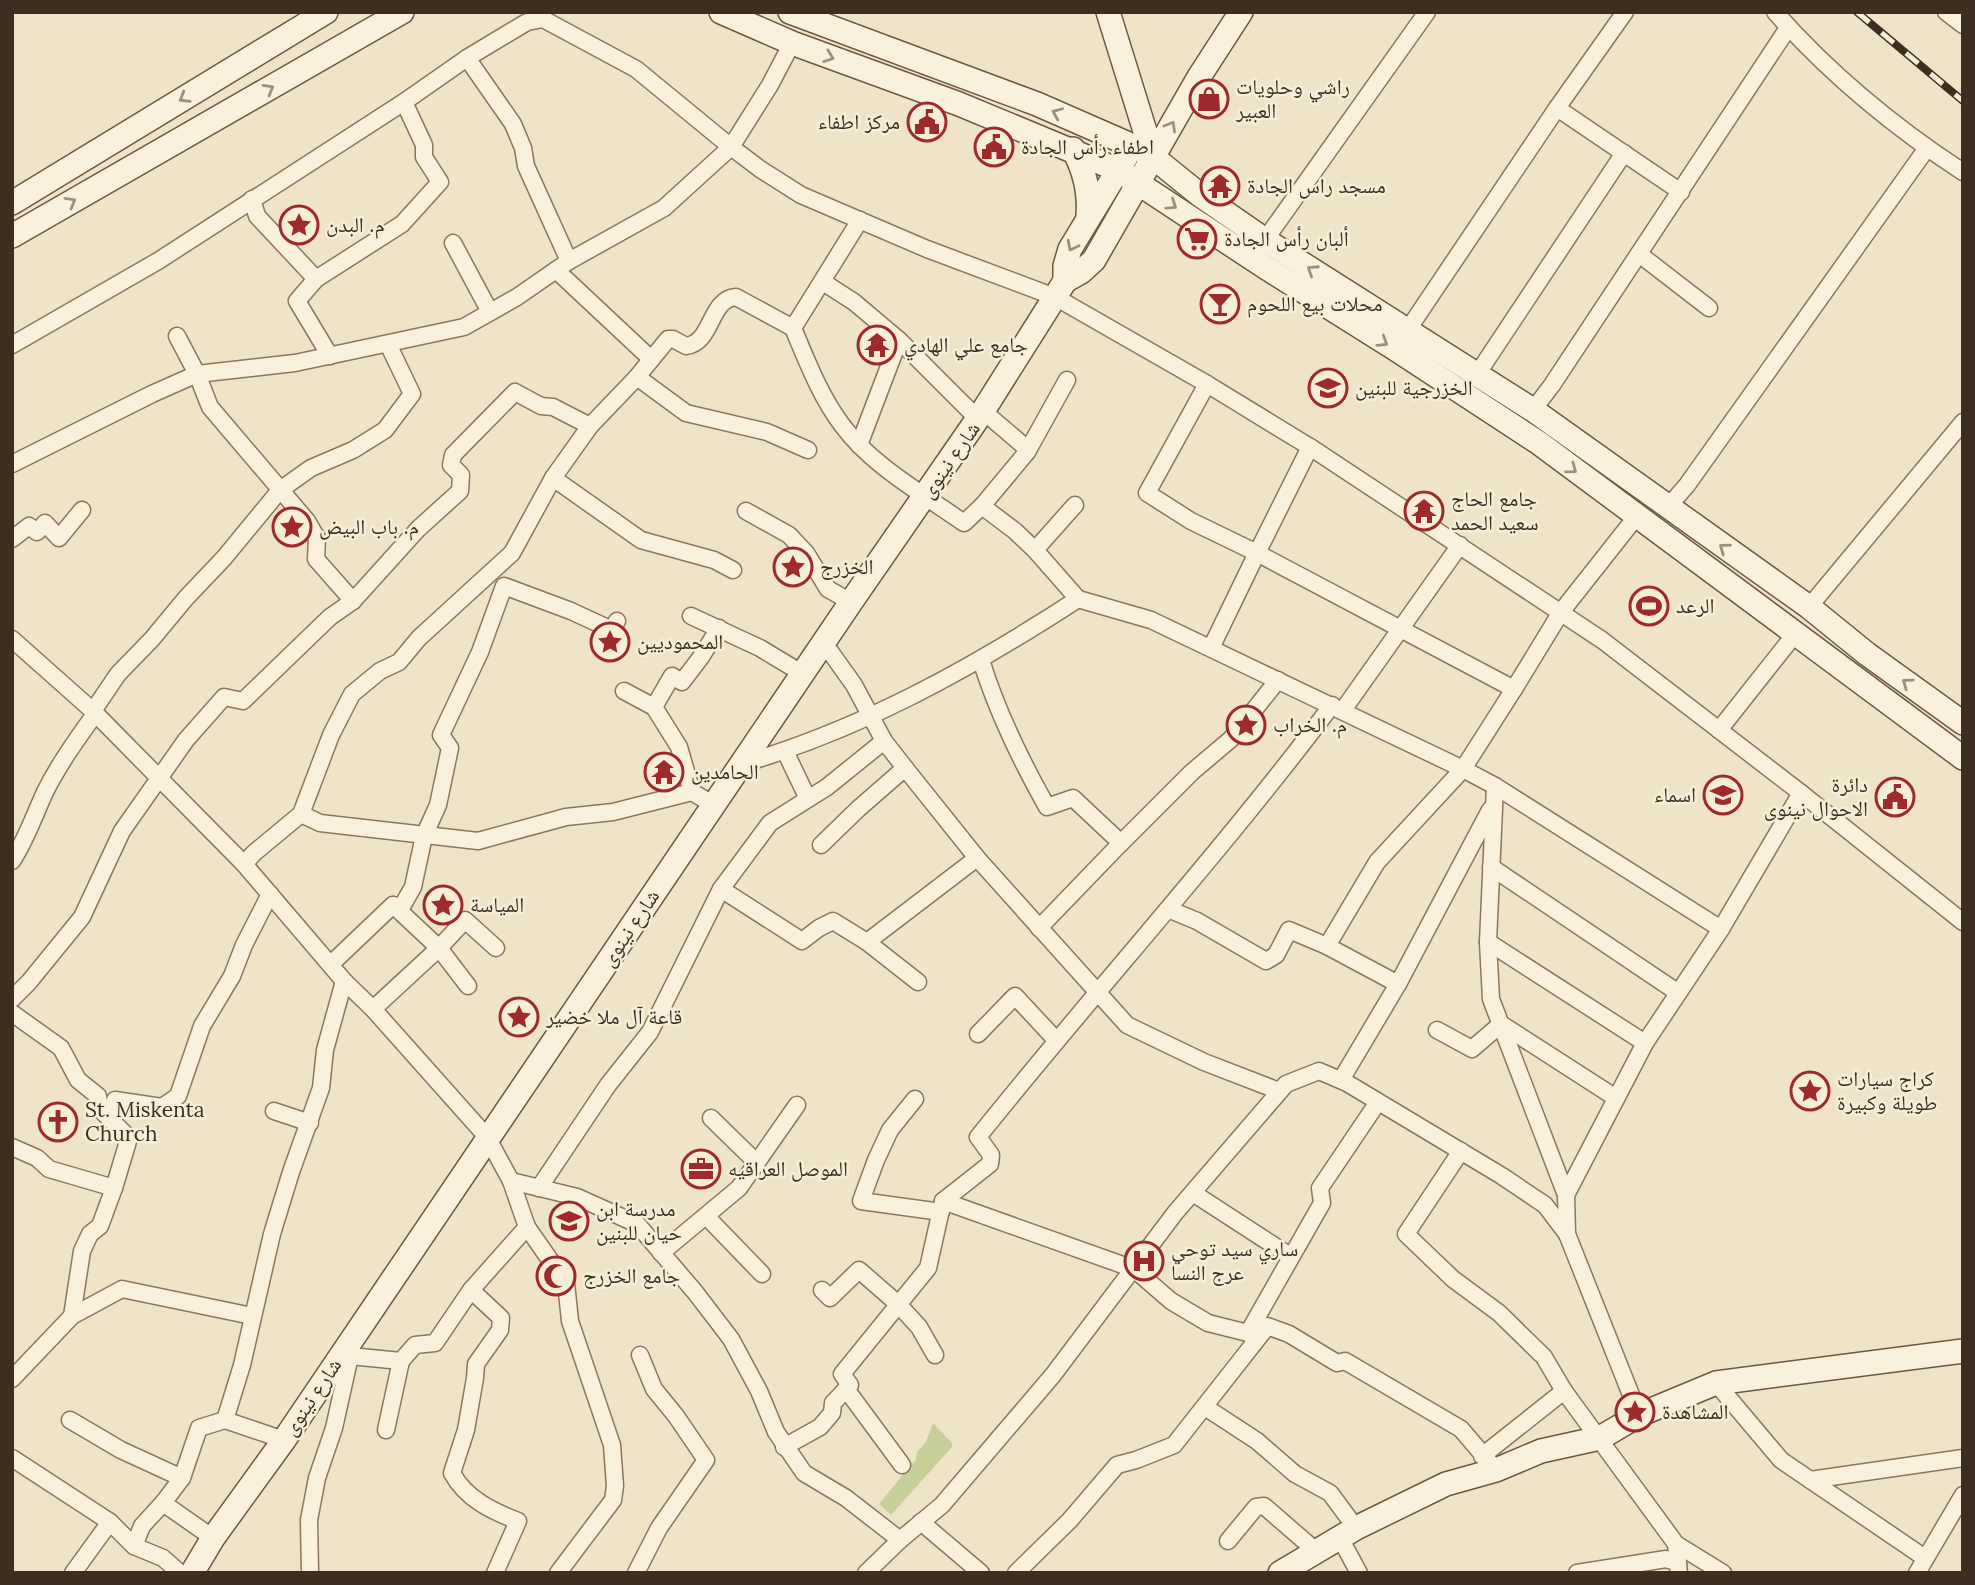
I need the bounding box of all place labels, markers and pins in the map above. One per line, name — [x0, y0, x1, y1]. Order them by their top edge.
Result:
place label: راشي وحلويات العبير — [1235, 73, 1350, 124]
shop icon: راشي وحلويات العبير — [1188, 78, 1230, 120]
public building icon: مركز اطفاء — [906, 101, 948, 143]
place label: مركز اطفاء — [818, 108, 900, 135]
public building icon: اطفاء رأس الجادة — [973, 126, 1015, 168]
place label: اطفاء رأس الجادة — [1021, 133, 1154, 160]
temple icon: مسجد راس الجادة — [1199, 165, 1241, 207]
place label: مسجد راس الجادة — [1247, 172, 1386, 199]
place icon: م. البدن — [278, 204, 320, 246]
place label: م. البدن — [326, 211, 385, 239]
supermarket icon: ألبان رأس الجادة — [1176, 218, 1218, 260]
place label: ألبان رأس الجادة — [1224, 225, 1349, 252]
bar icon: محلات بيع اللحوم — [1199, 283, 1241, 325]
place label: محلات بيع اللحوم — [1247, 290, 1383, 318]
temple icon: جامع علي الهادي — [856, 324, 898, 366]
place label: جامع علي الهادي — [904, 331, 1028, 361]
school or university icon: الخزرجية للبنين — [1307, 367, 1349, 409]
place label: الخزرجية للبنين — [1355, 374, 1473, 401]
place label: جامع الحاج سعيد الحمد — [1451, 485, 1539, 536]
temple icon: جامع الحاج سعيد الحمد — [1403, 490, 1445, 532]
place icon: م. باب البيض — [271, 506, 313, 548]
place label: م. باب البيض — [319, 513, 419, 541]
place icon: الخزرج — [772, 546, 814, 588]
place label: الخزرج — [820, 553, 873, 580]
sports icon: الرعد — [1628, 585, 1670, 627]
place label: الرعد — [1676, 592, 1715, 619]
place icon: المحموديين — [589, 621, 631, 663]
place label: المحموديين — [637, 628, 723, 655]
place icon: م. الخراب — [1225, 704, 1267, 746]
place label: م. الخراب — [1273, 711, 1347, 739]
temple icon: الحامدين — [643, 751, 685, 793]
place label: الحامدين — [691, 758, 759, 785]
place label: دائرة الاحوال نينوى — [1764, 771, 1868, 822]
school or university icon: اسماء — [1702, 774, 1744, 816]
public building icon: دائرة الاحوال نينوى — [1874, 776, 1916, 818]
place label: اسماء — [1654, 781, 1696, 808]
place icon: المياسة — [422, 884, 464, 926]
place label: المياسة — [470, 891, 524, 918]
place icon: قاعة آل ملا خضير — [498, 996, 540, 1038]
place label: قاعة آل ملا خضير — [545, 1003, 682, 1030]
place label: كراج سيارات طويلة وكبيرة — [1837, 1065, 1937, 1116]
place icon: كراج سيارات طويلة وكبيرة — [1789, 1070, 1831, 1112]
place label: St. Miskenta Church — [85, 1096, 205, 1147]
church icon: St. Miskenta Church — [37, 1101, 79, 1143]
office icon: الموصل العراقيه — [680, 1148, 722, 1190]
place label: الموصل العراقيه — [728, 1155, 848, 1182]
place label: مدرسة ابن حيان للبنين — [596, 1195, 682, 1246]
school or university icon: مدرسة ابن حيان للبنين — [548, 1200, 590, 1242]
place label: ساري سيد توحي عرج النسا — [1171, 1235, 1298, 1286]
hospital icon: ساري سيد توحي عرج النسا — [1123, 1240, 1165, 1282]
mosque icon: جامع الخزرج — [535, 1255, 577, 1297]
place label: جامع الخزرج — [583, 1262, 680, 1289]
place icon: المشاهدة — [1614, 1391, 1656, 1433]
place label: المشاهدة — [1662, 1398, 1729, 1425]

